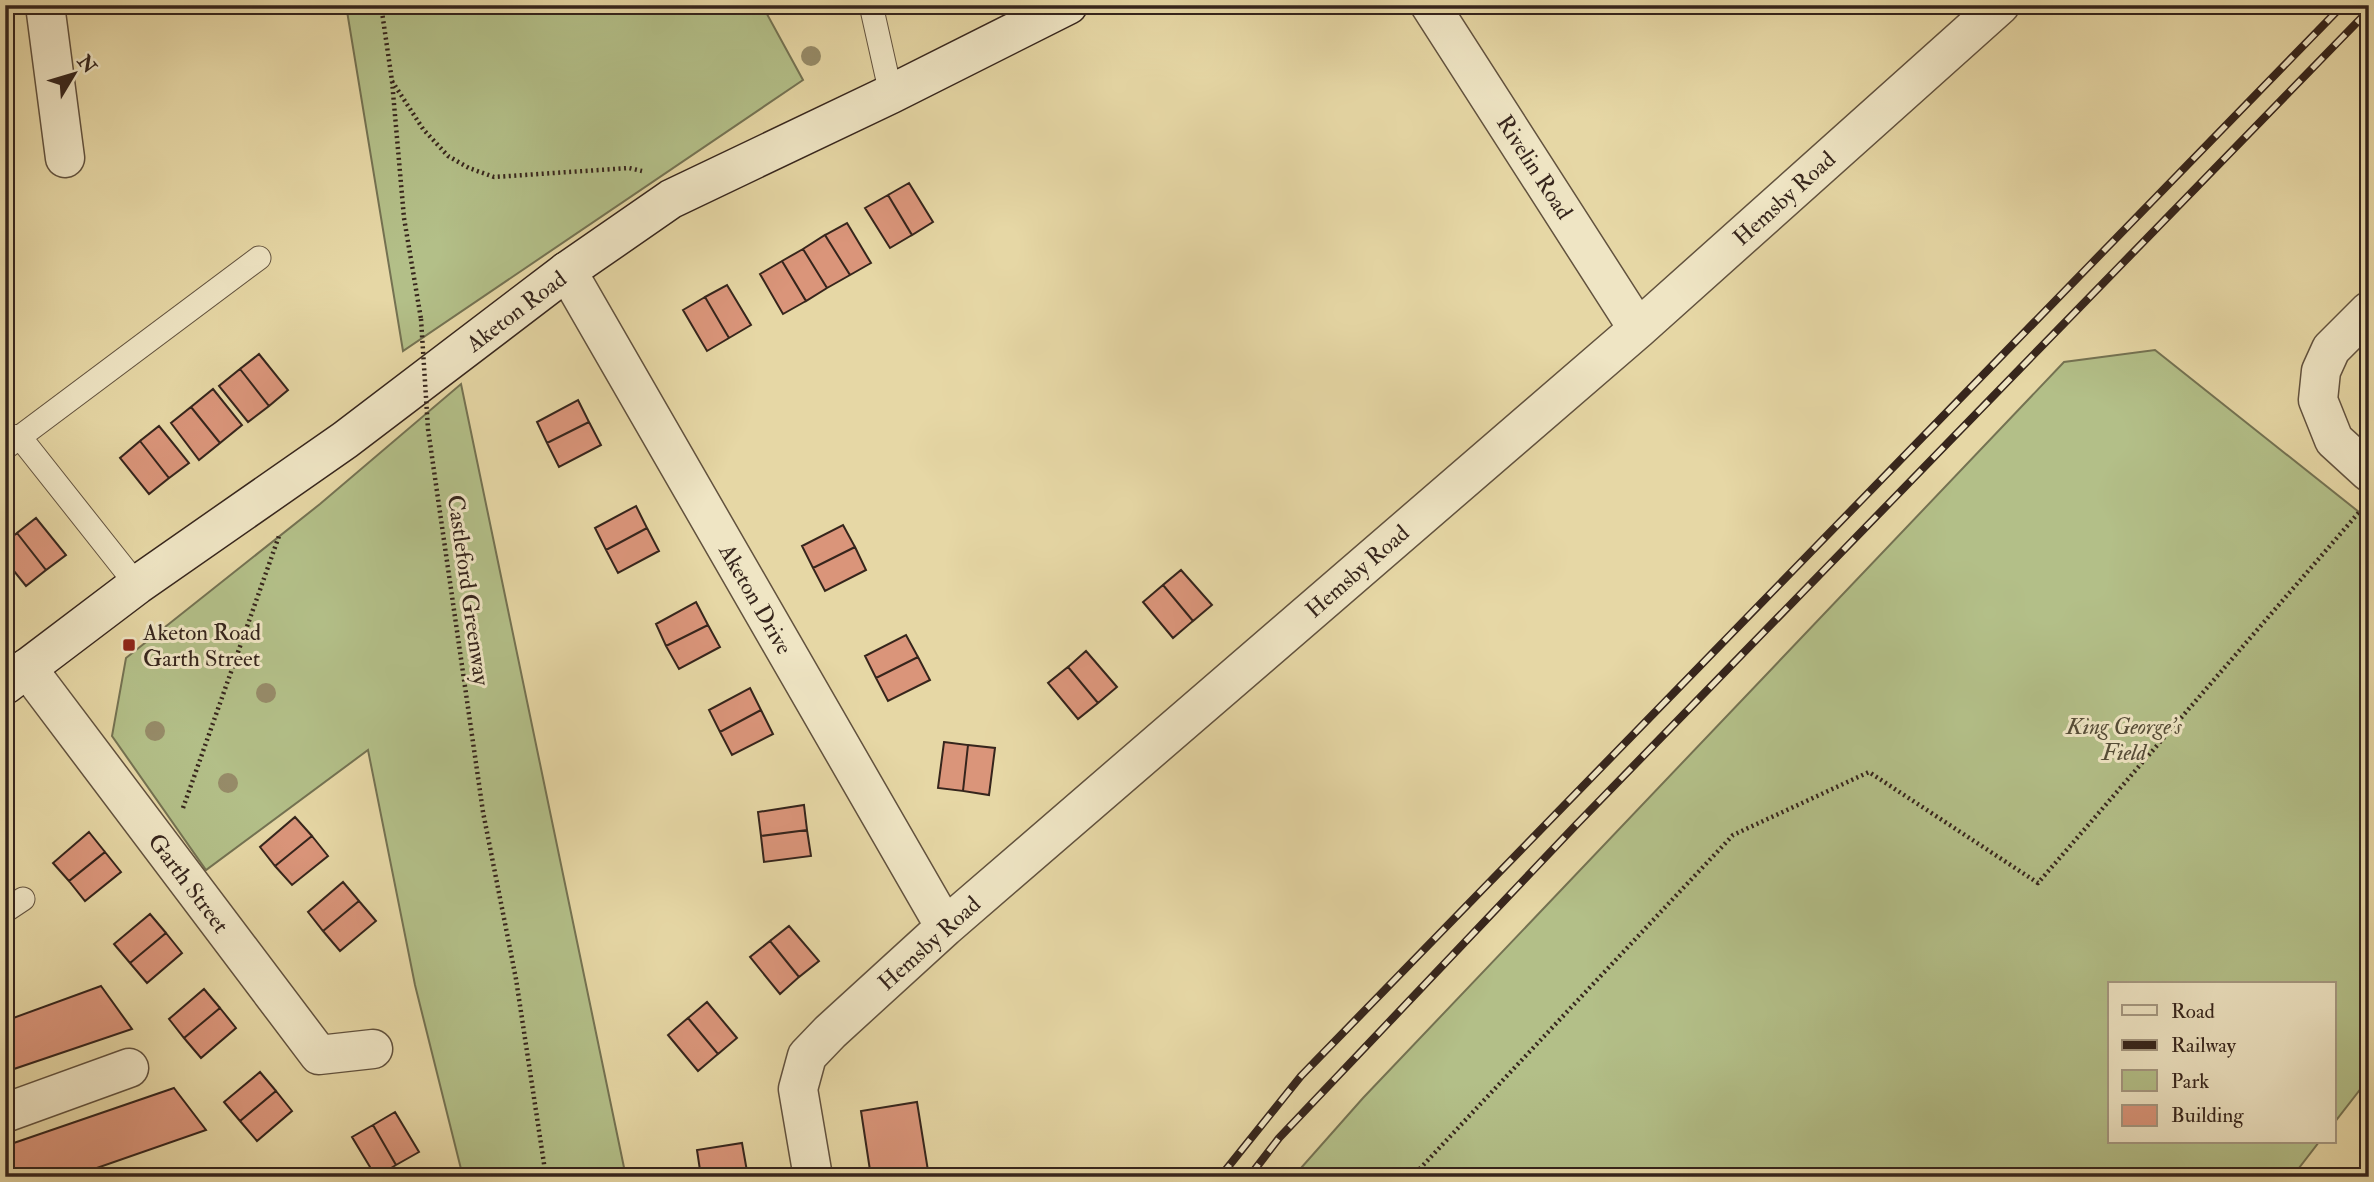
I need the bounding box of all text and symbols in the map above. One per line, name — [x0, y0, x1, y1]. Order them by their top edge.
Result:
north arrow — [38, 38, 108, 108]
text: N — [71, 49, 102, 79]
street label: Rivelin Road — [1490, 110, 1579, 225]
street label: Hemsby Road — [1727, 145, 1842, 252]
street label: Aketon Road — [460, 264, 572, 359]
street label: Castleford Greenway — [441, 493, 496, 688]
street label: Hemsby Road — [1299, 518, 1415, 624]
street label: Aketon Drive — [712, 538, 799, 660]
place label: Aketon Road Garth Street — [142, 618, 261, 673]
marker: Aketon Road Garth Street — [121, 637, 137, 653]
park label: King George's Field — [2065, 712, 2182, 767]
street label: Garth Street — [142, 828, 235, 939]
street label: Hemsby Road — [872, 890, 987, 997]
legend — [2108, 982, 2336, 1144]
text: Road — [2171, 998, 2216, 1025]
text: Railway — [2171, 1032, 2237, 1059]
text: Park — [2171, 1068, 2209, 1095]
text: Building — [2171, 1102, 2244, 1129]

